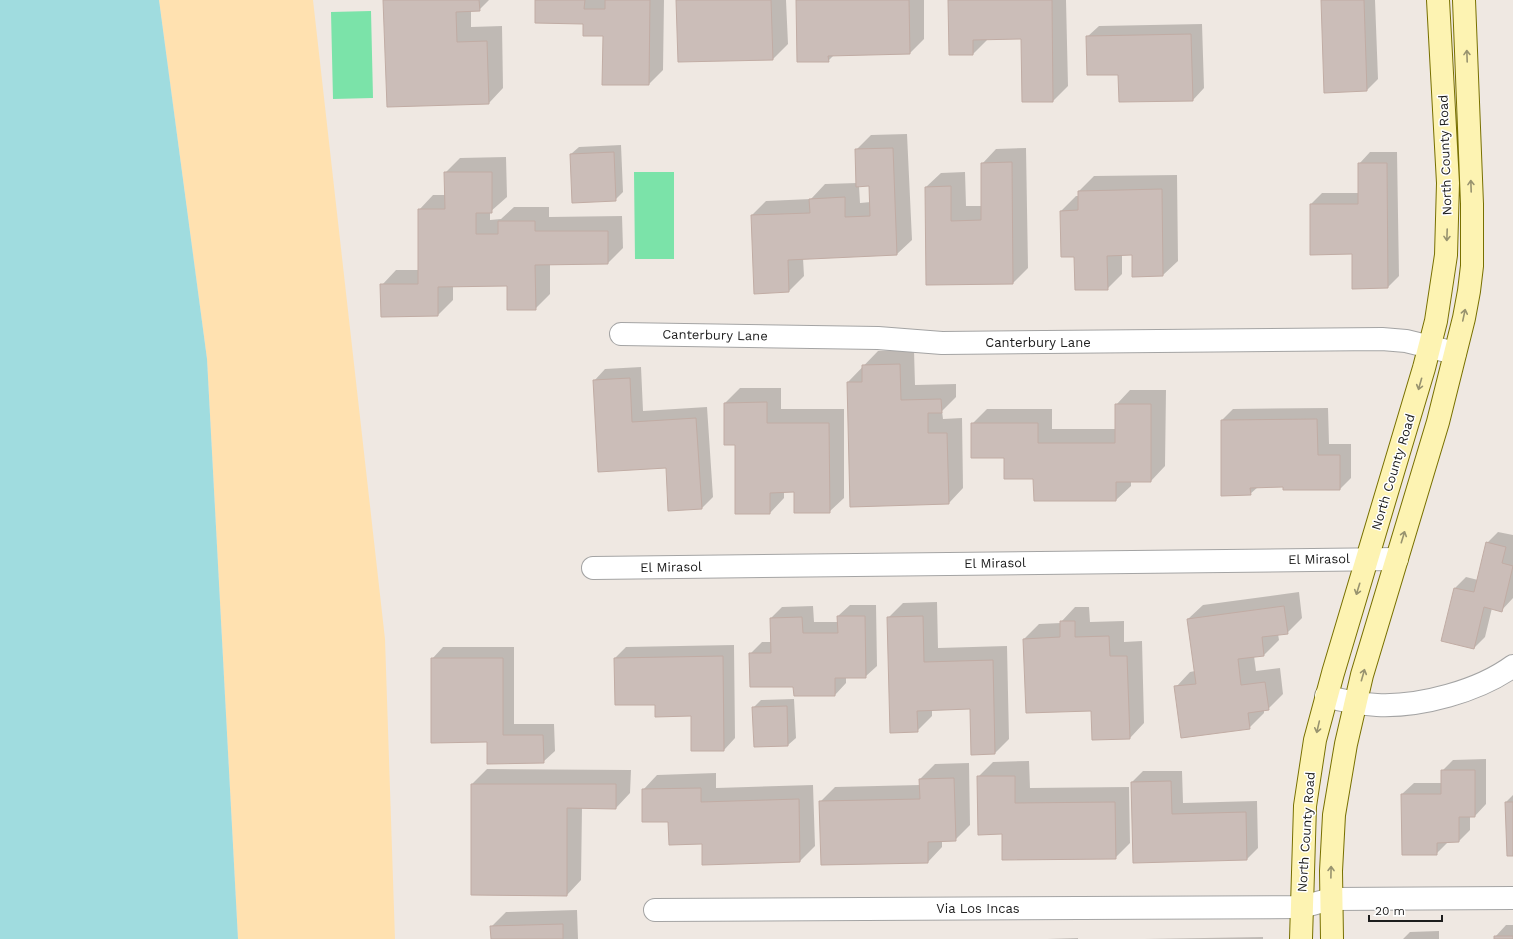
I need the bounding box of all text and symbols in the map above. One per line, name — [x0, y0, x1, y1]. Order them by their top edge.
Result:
one-way arrow — [1463, 50, 1470, 63]
street label: North County Road — [1435, 94, 1455, 216]
one-way arrow — [1468, 180, 1475, 193]
one-way arrow — [1443, 228, 1450, 241]
one-way arrow — [1461, 309, 1469, 322]
street label: Canterbury Lane — [662, 327, 768, 343]
street label: Canterbury Lane — [985, 335, 1091, 350]
one-way arrow — [1416, 377, 1423, 390]
street label: North County Road — [1368, 412, 1418, 532]
one-way arrow — [1400, 531, 1407, 544]
street label: El Mirasol — [1288, 551, 1350, 567]
street label: El Mirasol — [964, 555, 1026, 571]
street label: El Mirasol — [640, 559, 702, 575]
one-way arrow — [1354, 582, 1361, 595]
one-way arrow — [1360, 669, 1367, 682]
one-way arrow — [1314, 720, 1322, 733]
street label: North County Road — [1294, 771, 1318, 893]
one-way arrow — [1327, 866, 1335, 879]
scale bar — [1369, 897, 1442, 923]
street label: Via Los Incas — [936, 901, 1020, 916]
text: 20 m — [1375, 904, 1405, 918]

